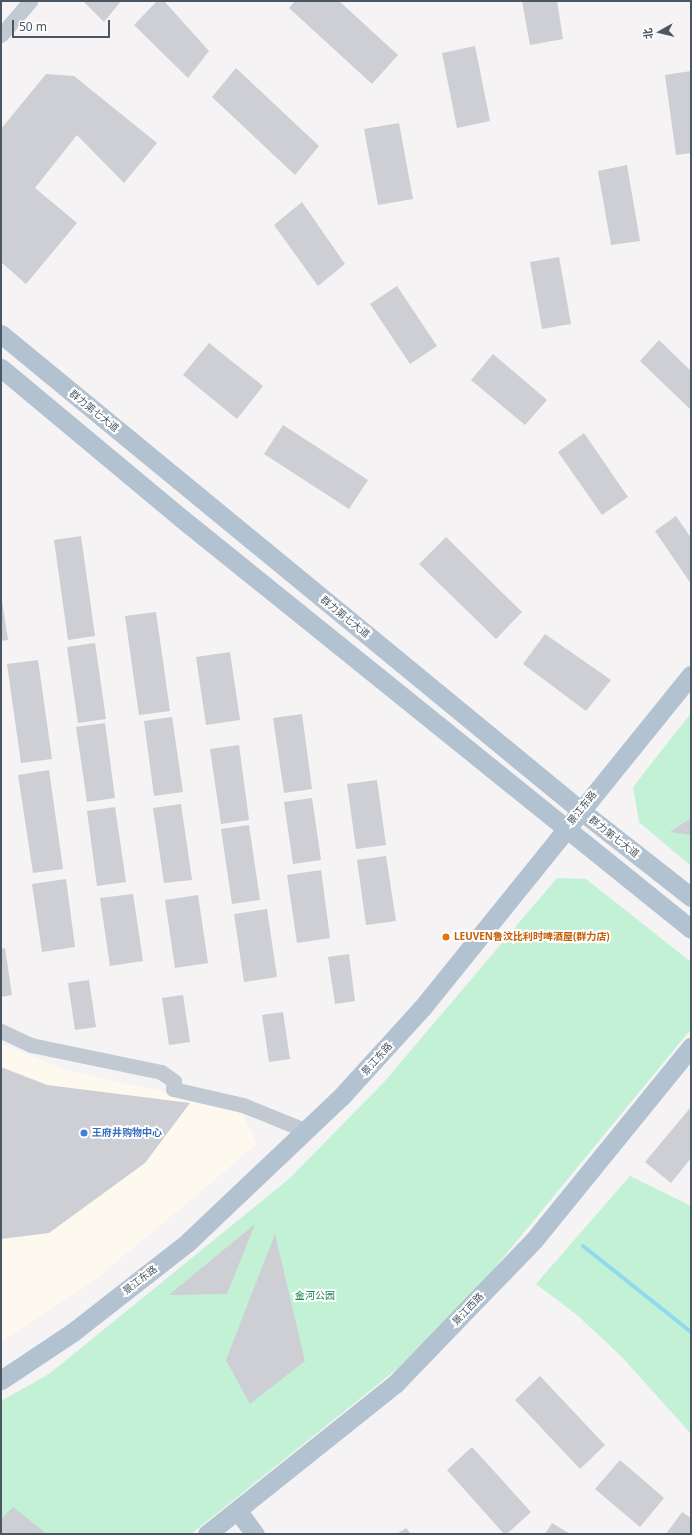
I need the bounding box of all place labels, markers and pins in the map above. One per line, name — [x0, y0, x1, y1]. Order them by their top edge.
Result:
place label: LEUVEN鲁汶比利时啤酒屋(群力店) — [454, 931, 610, 943]
marker: LEUVEN鲁汶比利时啤酒屋(群力店) — [441, 932, 451, 942]
place label: 王府井购物中心 — [92, 1127, 162, 1139]
marker: 王府井购物中心 — [79, 1128, 89, 1138]

